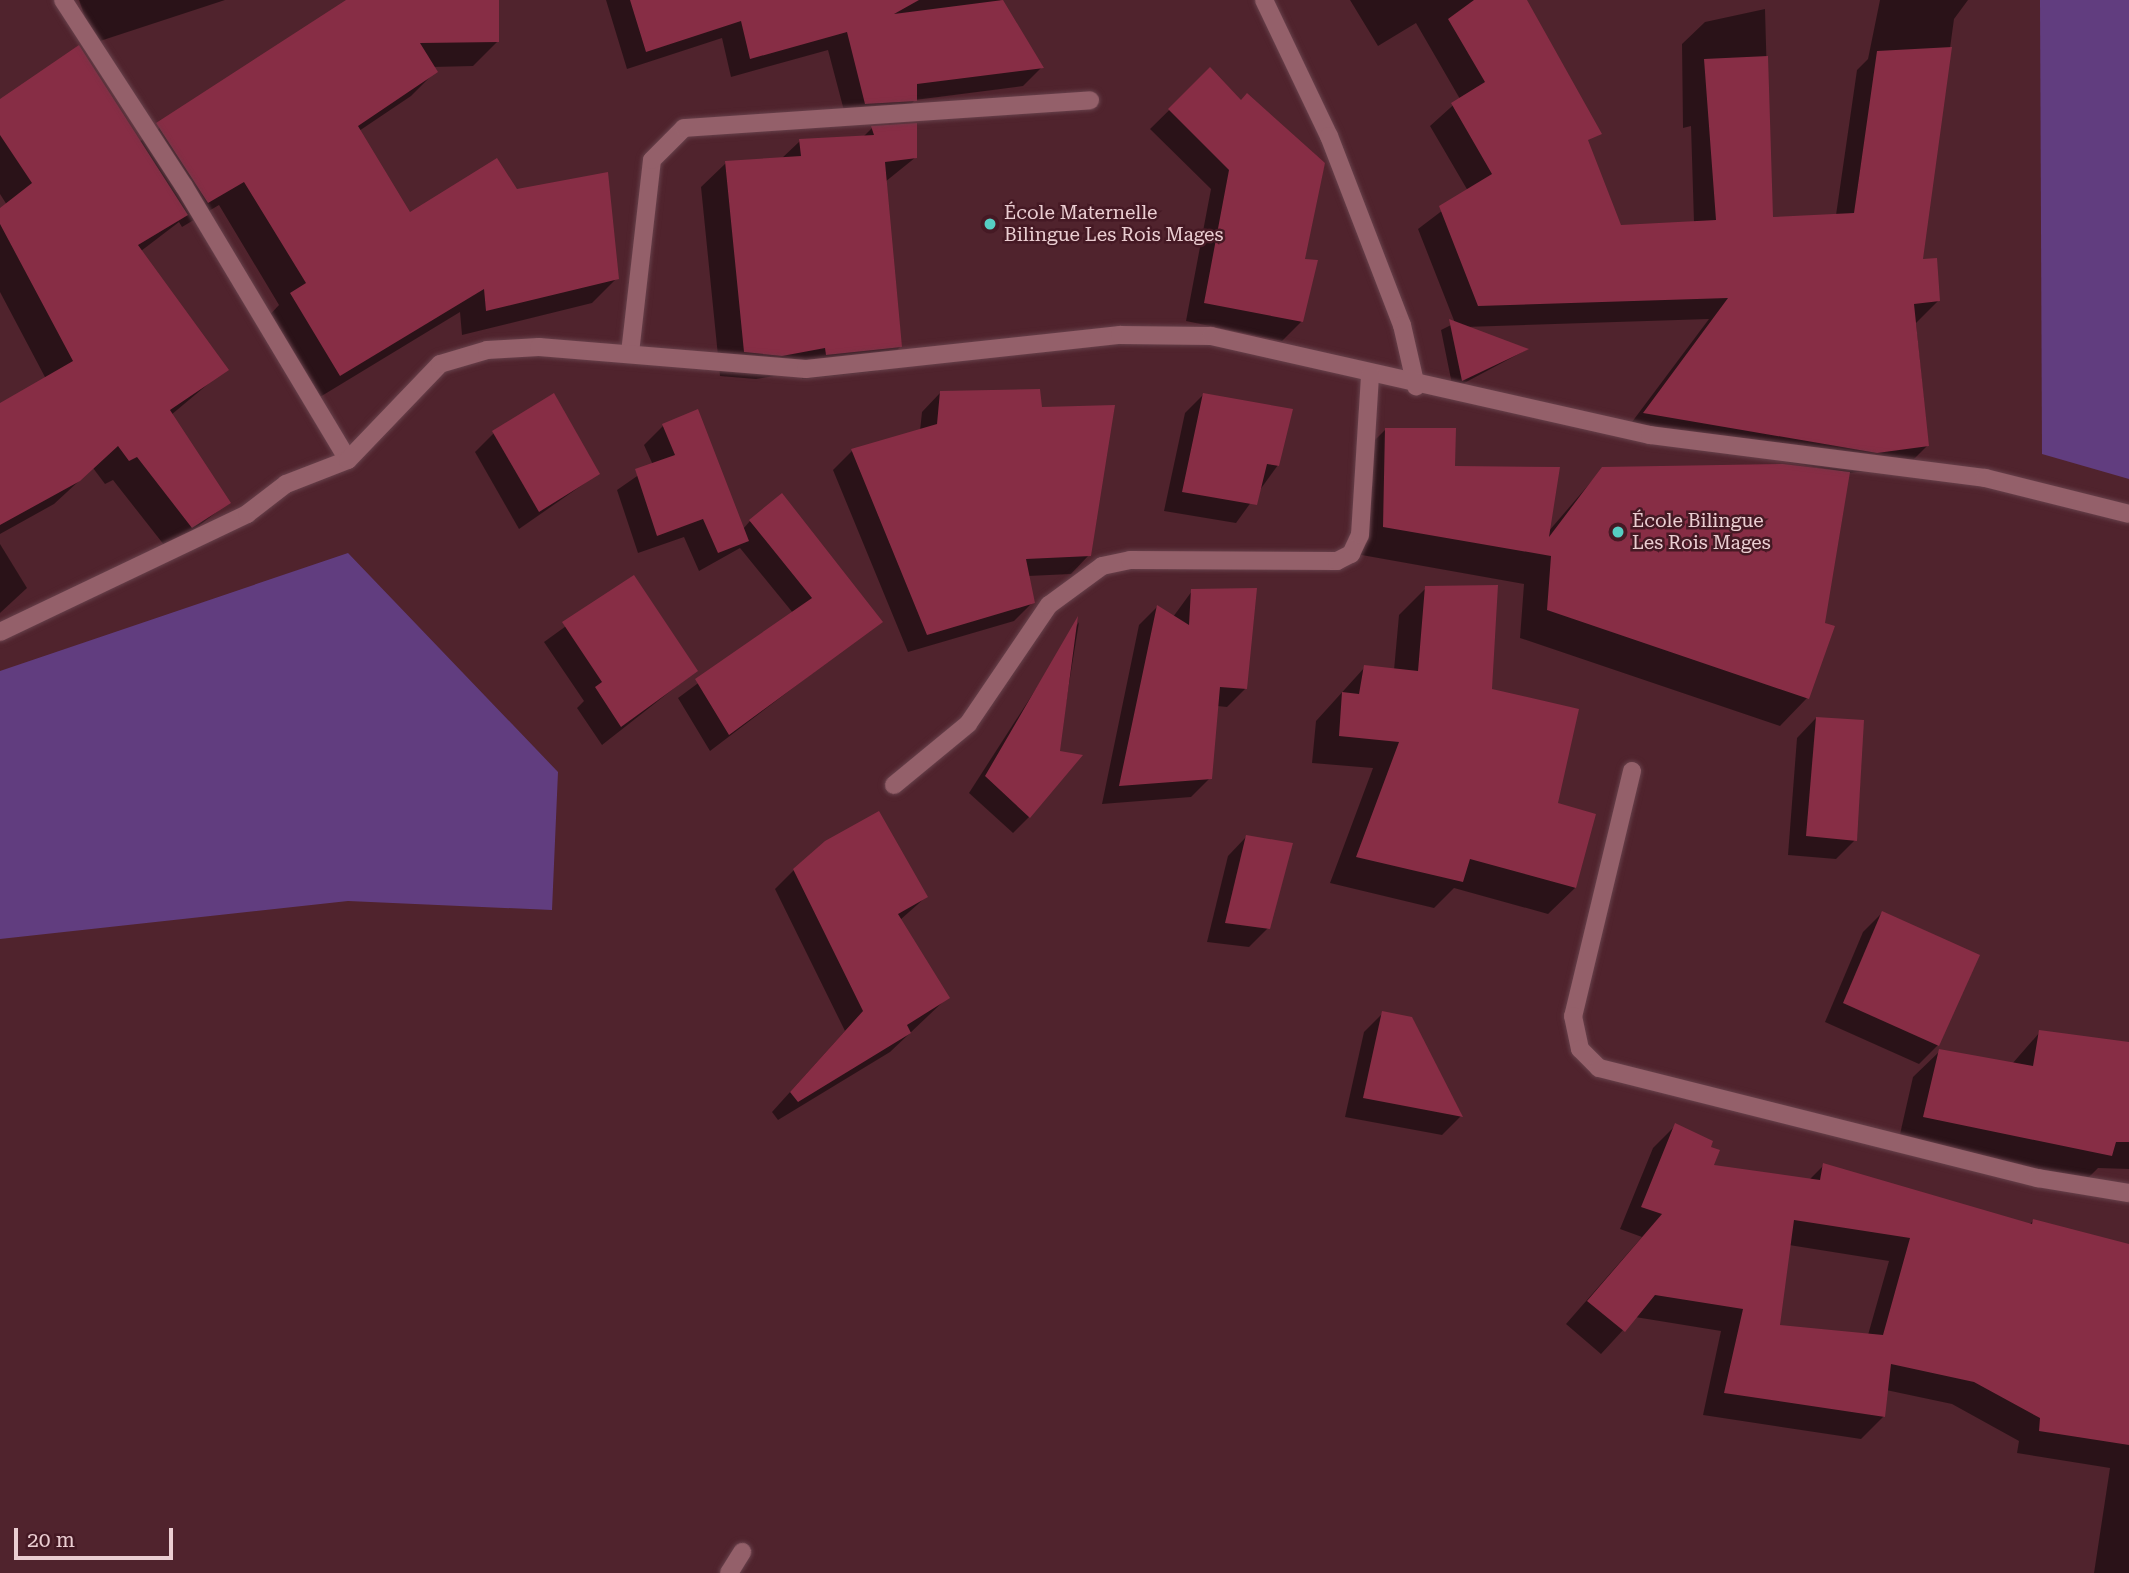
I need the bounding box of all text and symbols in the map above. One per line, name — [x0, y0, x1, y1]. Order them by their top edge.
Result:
place label: École Maternelle Bilingue Les Rois Mages — [1004, 202, 1224, 246]
marker: École Maternelle Bilingue Les Rois Mages — [982, 216, 998, 232]
place label: École Bilingue Les Rois Mages — [1632, 510, 1771, 554]
marker: École Bilingue Les Rois Mages — [1610, 524, 1626, 540]
scale bar — [18, 1514, 177, 1558]
text: 20 m — [27, 1528, 75, 1552]

